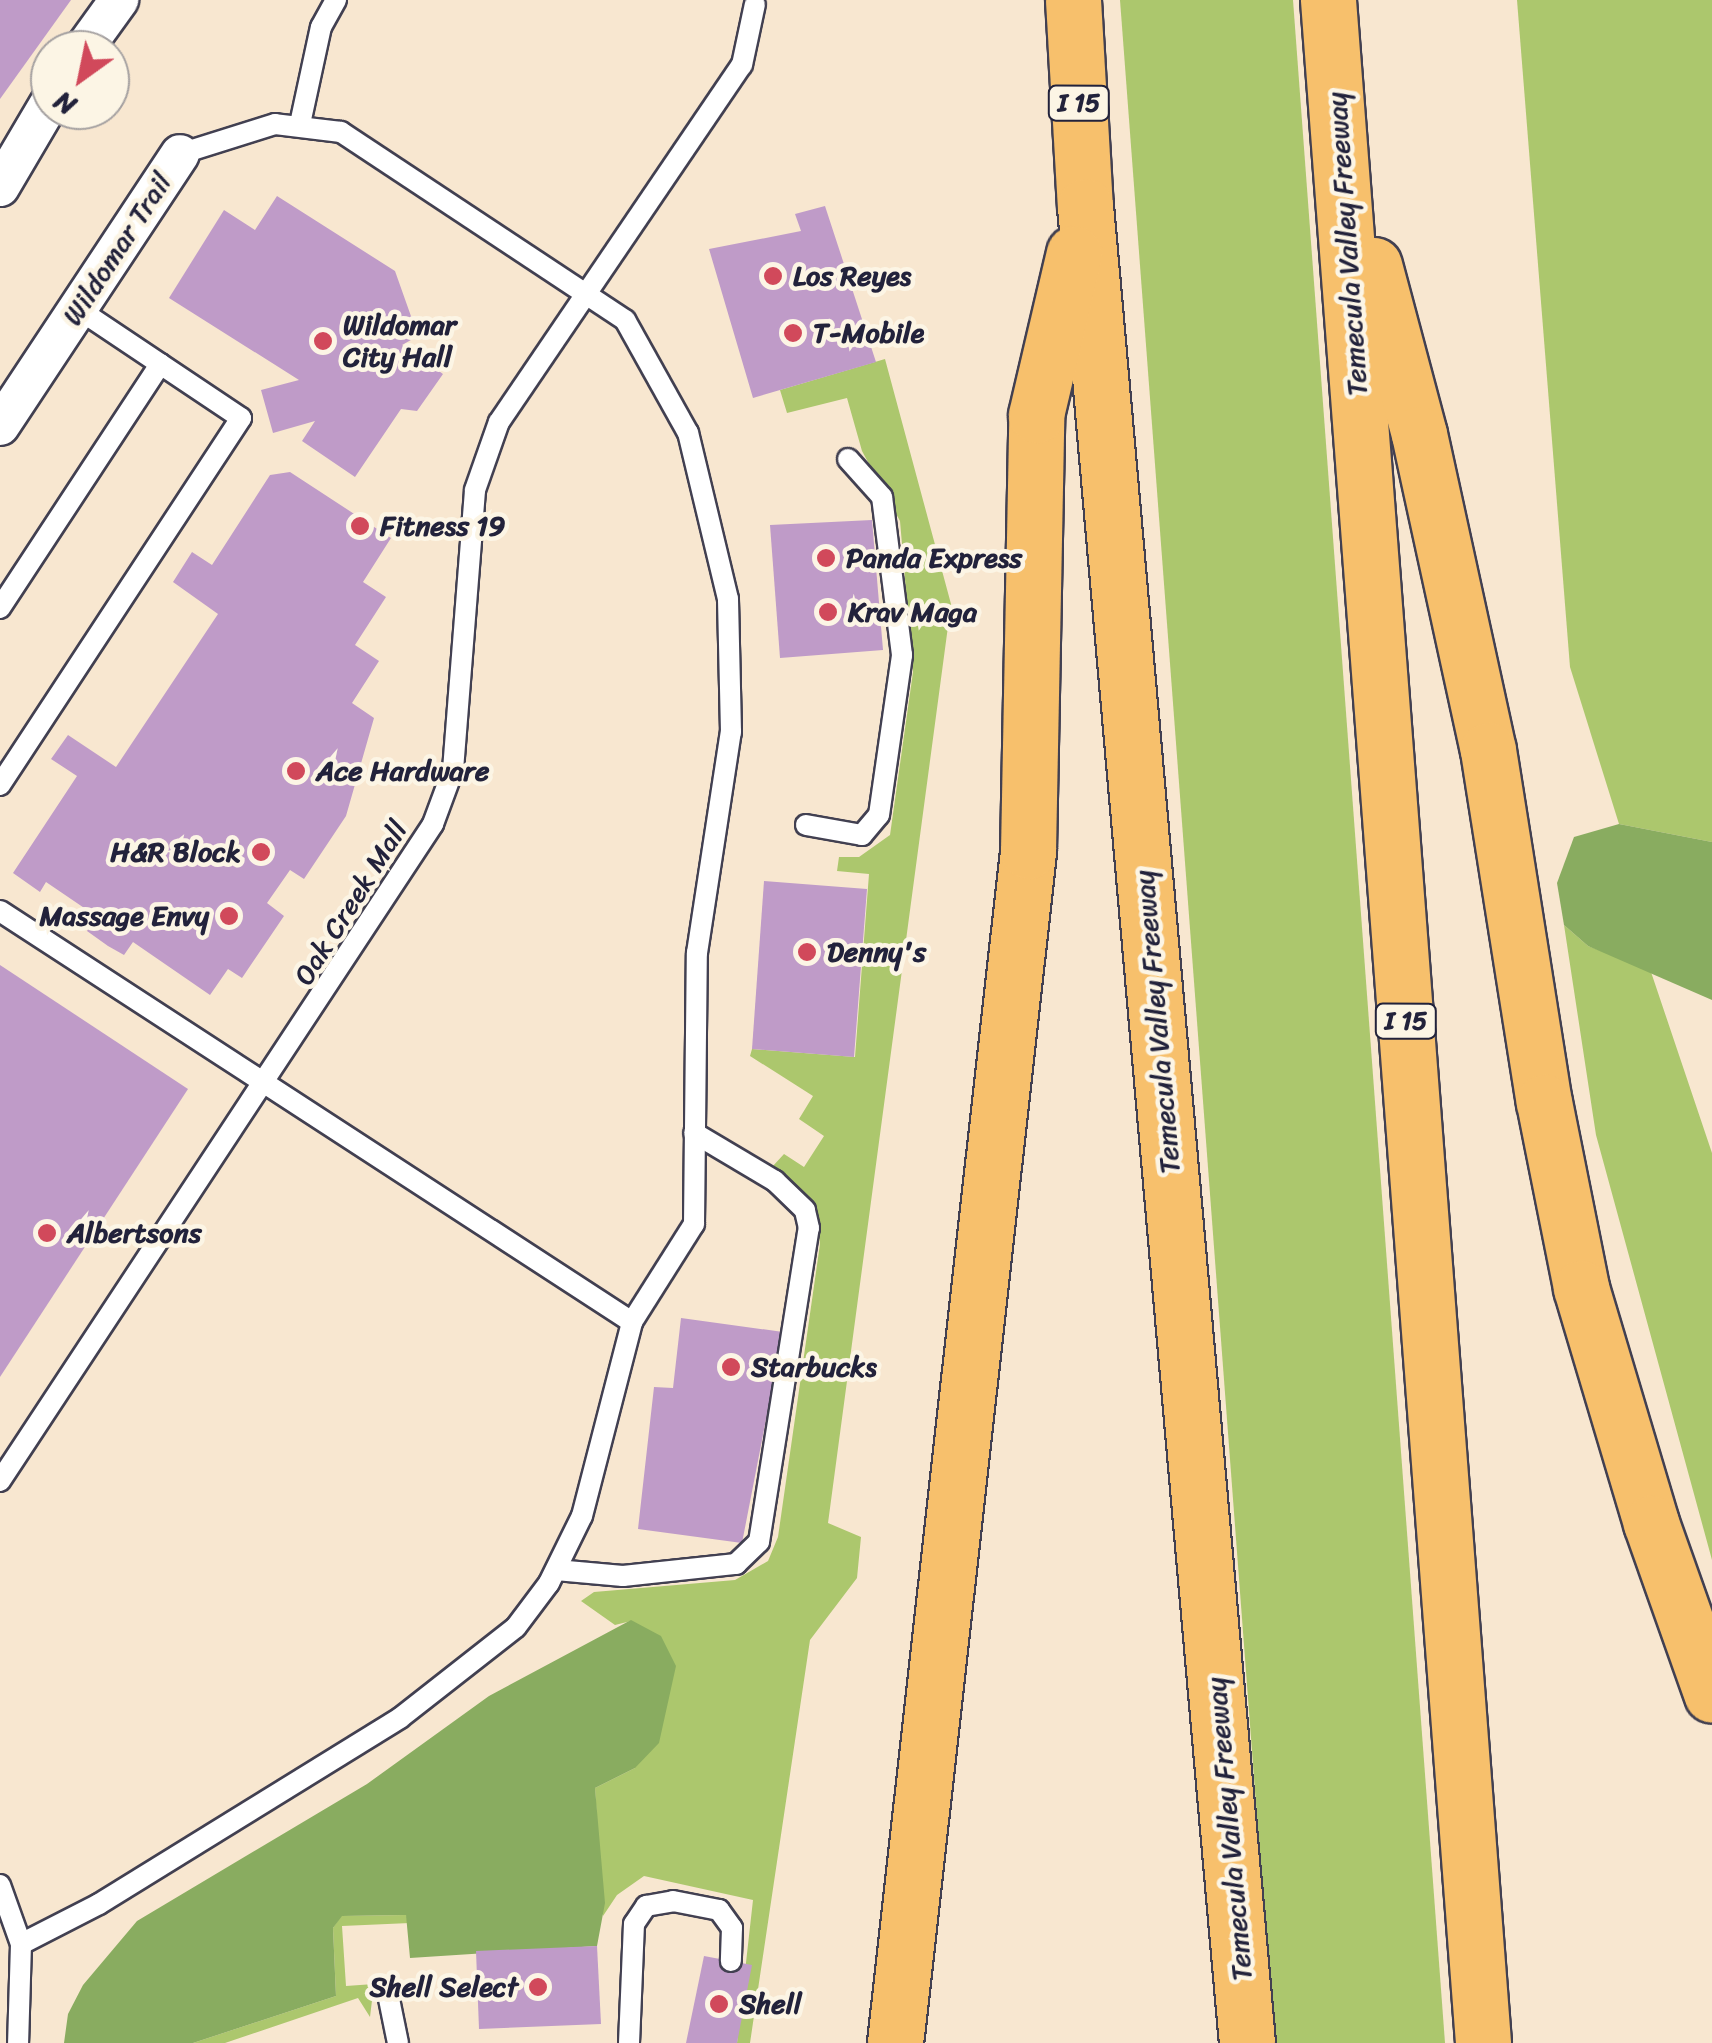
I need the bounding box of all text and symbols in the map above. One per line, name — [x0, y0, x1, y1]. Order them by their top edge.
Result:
north arrow — [30, 30, 130, 130]
text: N — [43, 78, 86, 130]
road number: I 15 — [1046, 83, 1112, 123]
street label: Temecula Valley Freeway — [1320, 90, 1374, 398]
street label: Wildomar Trail — [55, 167, 179, 331]
place label: Los Reyes — [793, 259, 914, 293]
marker: Los Reyes — [762, 265, 784, 287]
place label: Wildomar City Hall — [343, 308, 456, 374]
place label: T-Mobile — [813, 316, 924, 350]
marker: T-Mobile — [782, 322, 804, 344]
marker: Wildomar City Hall — [312, 330, 334, 352]
place label: Fitness 19 — [380, 509, 506, 543]
marker: Fitness 19 — [349, 515, 371, 537]
place label: Panda Express — [846, 541, 1024, 575]
marker: Panda Express — [815, 547, 837, 569]
place label: Krav Maga — [848, 595, 976, 629]
marker: Krav Maga — [817, 601, 839, 623]
place label: Ace Hardware — [316, 754, 489, 788]
marker: Ace Hardware — [285, 760, 307, 782]
street label: Oak Creek Mall — [287, 815, 415, 991]
place label: H&R Block — [110, 835, 241, 869]
marker: H&R Block — [250, 841, 272, 863]
street label: Temecula Valley Freeway — [1127, 868, 1187, 1176]
place label: Massage Envy — [39, 899, 209, 933]
marker: Massage Envy — [218, 905, 240, 927]
place label: Denny's — [827, 935, 926, 969]
marker: Denny's — [796, 941, 818, 963]
road number: I 15 — [1374, 1001, 1438, 1041]
place label: Albertsons — [67, 1216, 202, 1250]
marker: Albertsons — [36, 1222, 58, 1244]
place label: Starbucks — [751, 1350, 877, 1384]
marker: Starbucks — [720, 1356, 742, 1378]
street label: Temecula Valley Freeway — [1199, 1675, 1259, 1983]
place label: Shell Select — [369, 1970, 518, 2004]
marker: Shell Select — [527, 1976, 549, 1998]
place label: Shell — [739, 1987, 802, 2021]
marker: Shell — [708, 1993, 730, 2015]

